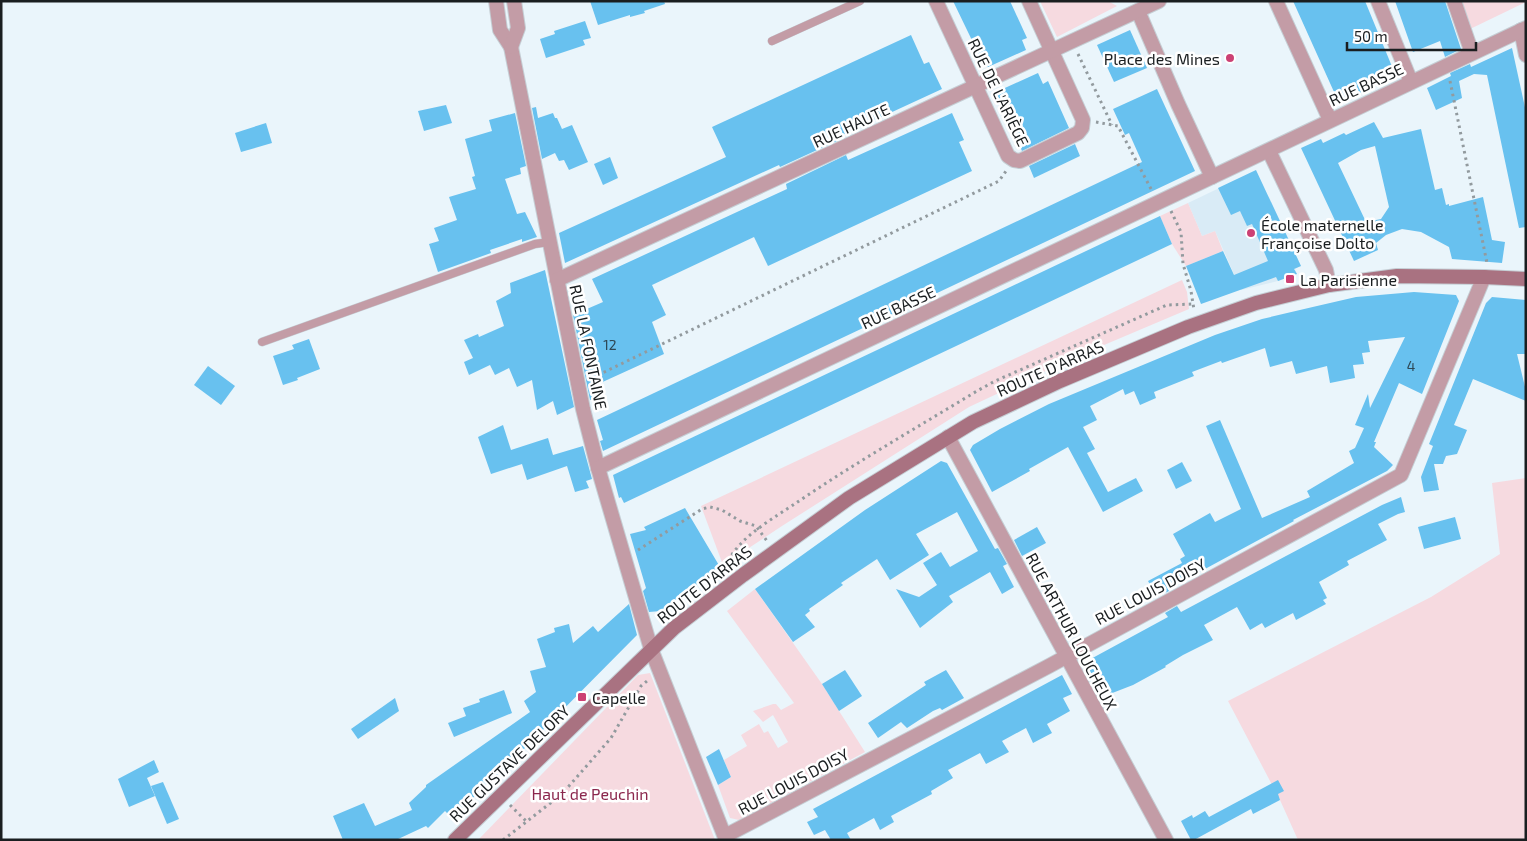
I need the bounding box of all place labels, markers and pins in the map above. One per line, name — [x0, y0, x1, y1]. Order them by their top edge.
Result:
place label: Place des Mines — [1104, 49, 1220, 68]
marker: Place des Mines — [1224, 52, 1236, 64]
place label: École maternelle Françoise Dolto — [1261, 215, 1384, 253]
marker: École maternelle Françoise Dolto — [1245, 227, 1257, 239]
place label: La Parisienne — [1300, 270, 1397, 289]
marker: La Parisienne — [1284, 273, 1296, 285]
place label: Capelle — [592, 688, 646, 707]
marker: Capelle — [576, 691, 588, 703]

